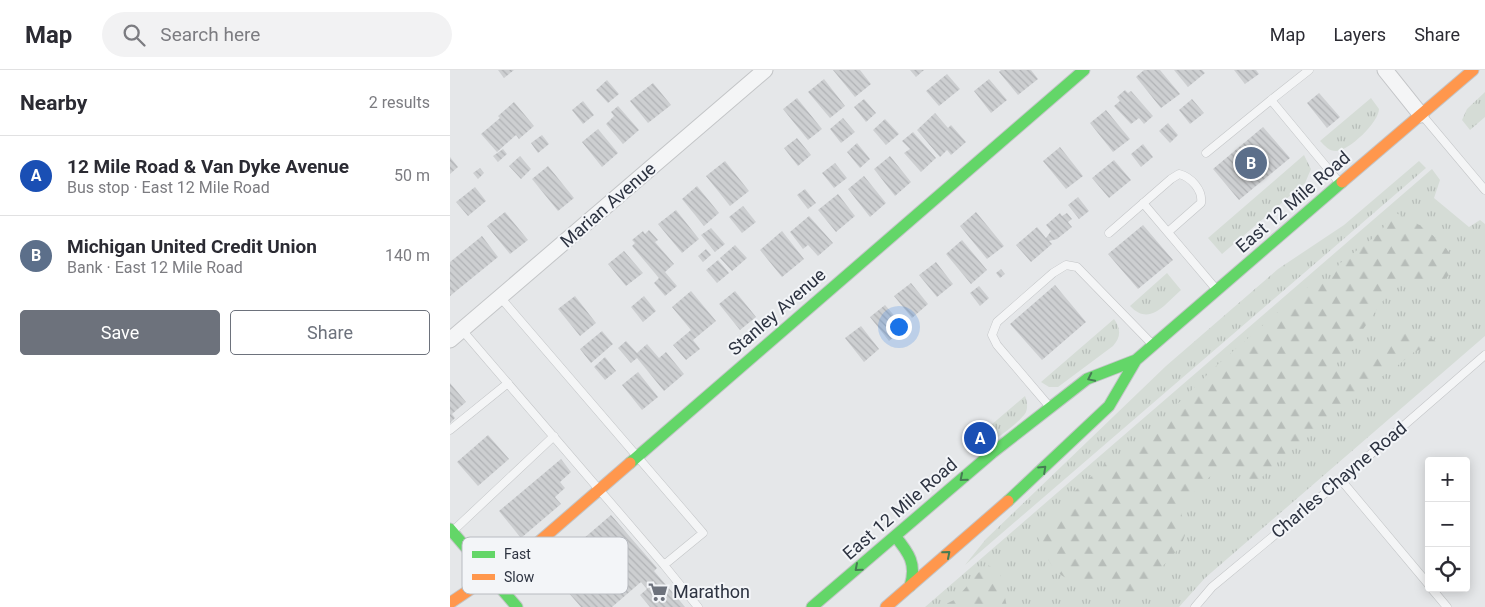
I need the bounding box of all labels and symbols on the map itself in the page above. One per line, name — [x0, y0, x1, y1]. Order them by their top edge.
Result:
pin: B — [1235, 144, 1267, 182]
street label: East 12 Mile Road — [1231, 146, 1354, 257]
street label: Marian Avenue — [556, 158, 659, 252]
street label: Stanley Avenue — [724, 264, 830, 360]
your location — [886, 314, 912, 340]
one-way arrow — [1087, 372, 1096, 383]
street label: Charles Chayne Road — [1267, 417, 1411, 542]
pin: A — [964, 419, 996, 457]
street label: East 12 Mile Road — [838, 453, 961, 564]
one-way arrow — [1037, 466, 1046, 475]
one-way arrow — [960, 472, 969, 480]
legend — [462, 537, 628, 594]
text: Fast — [504, 546, 531, 562]
one-way arrow — [941, 552, 950, 560]
one-way arrow — [855, 562, 864, 571]
text: Slow — [504, 569, 535, 585]
supermarket icon: Marathon — [647, 581, 669, 603]
place label: Marathon — [673, 581, 750, 602]

